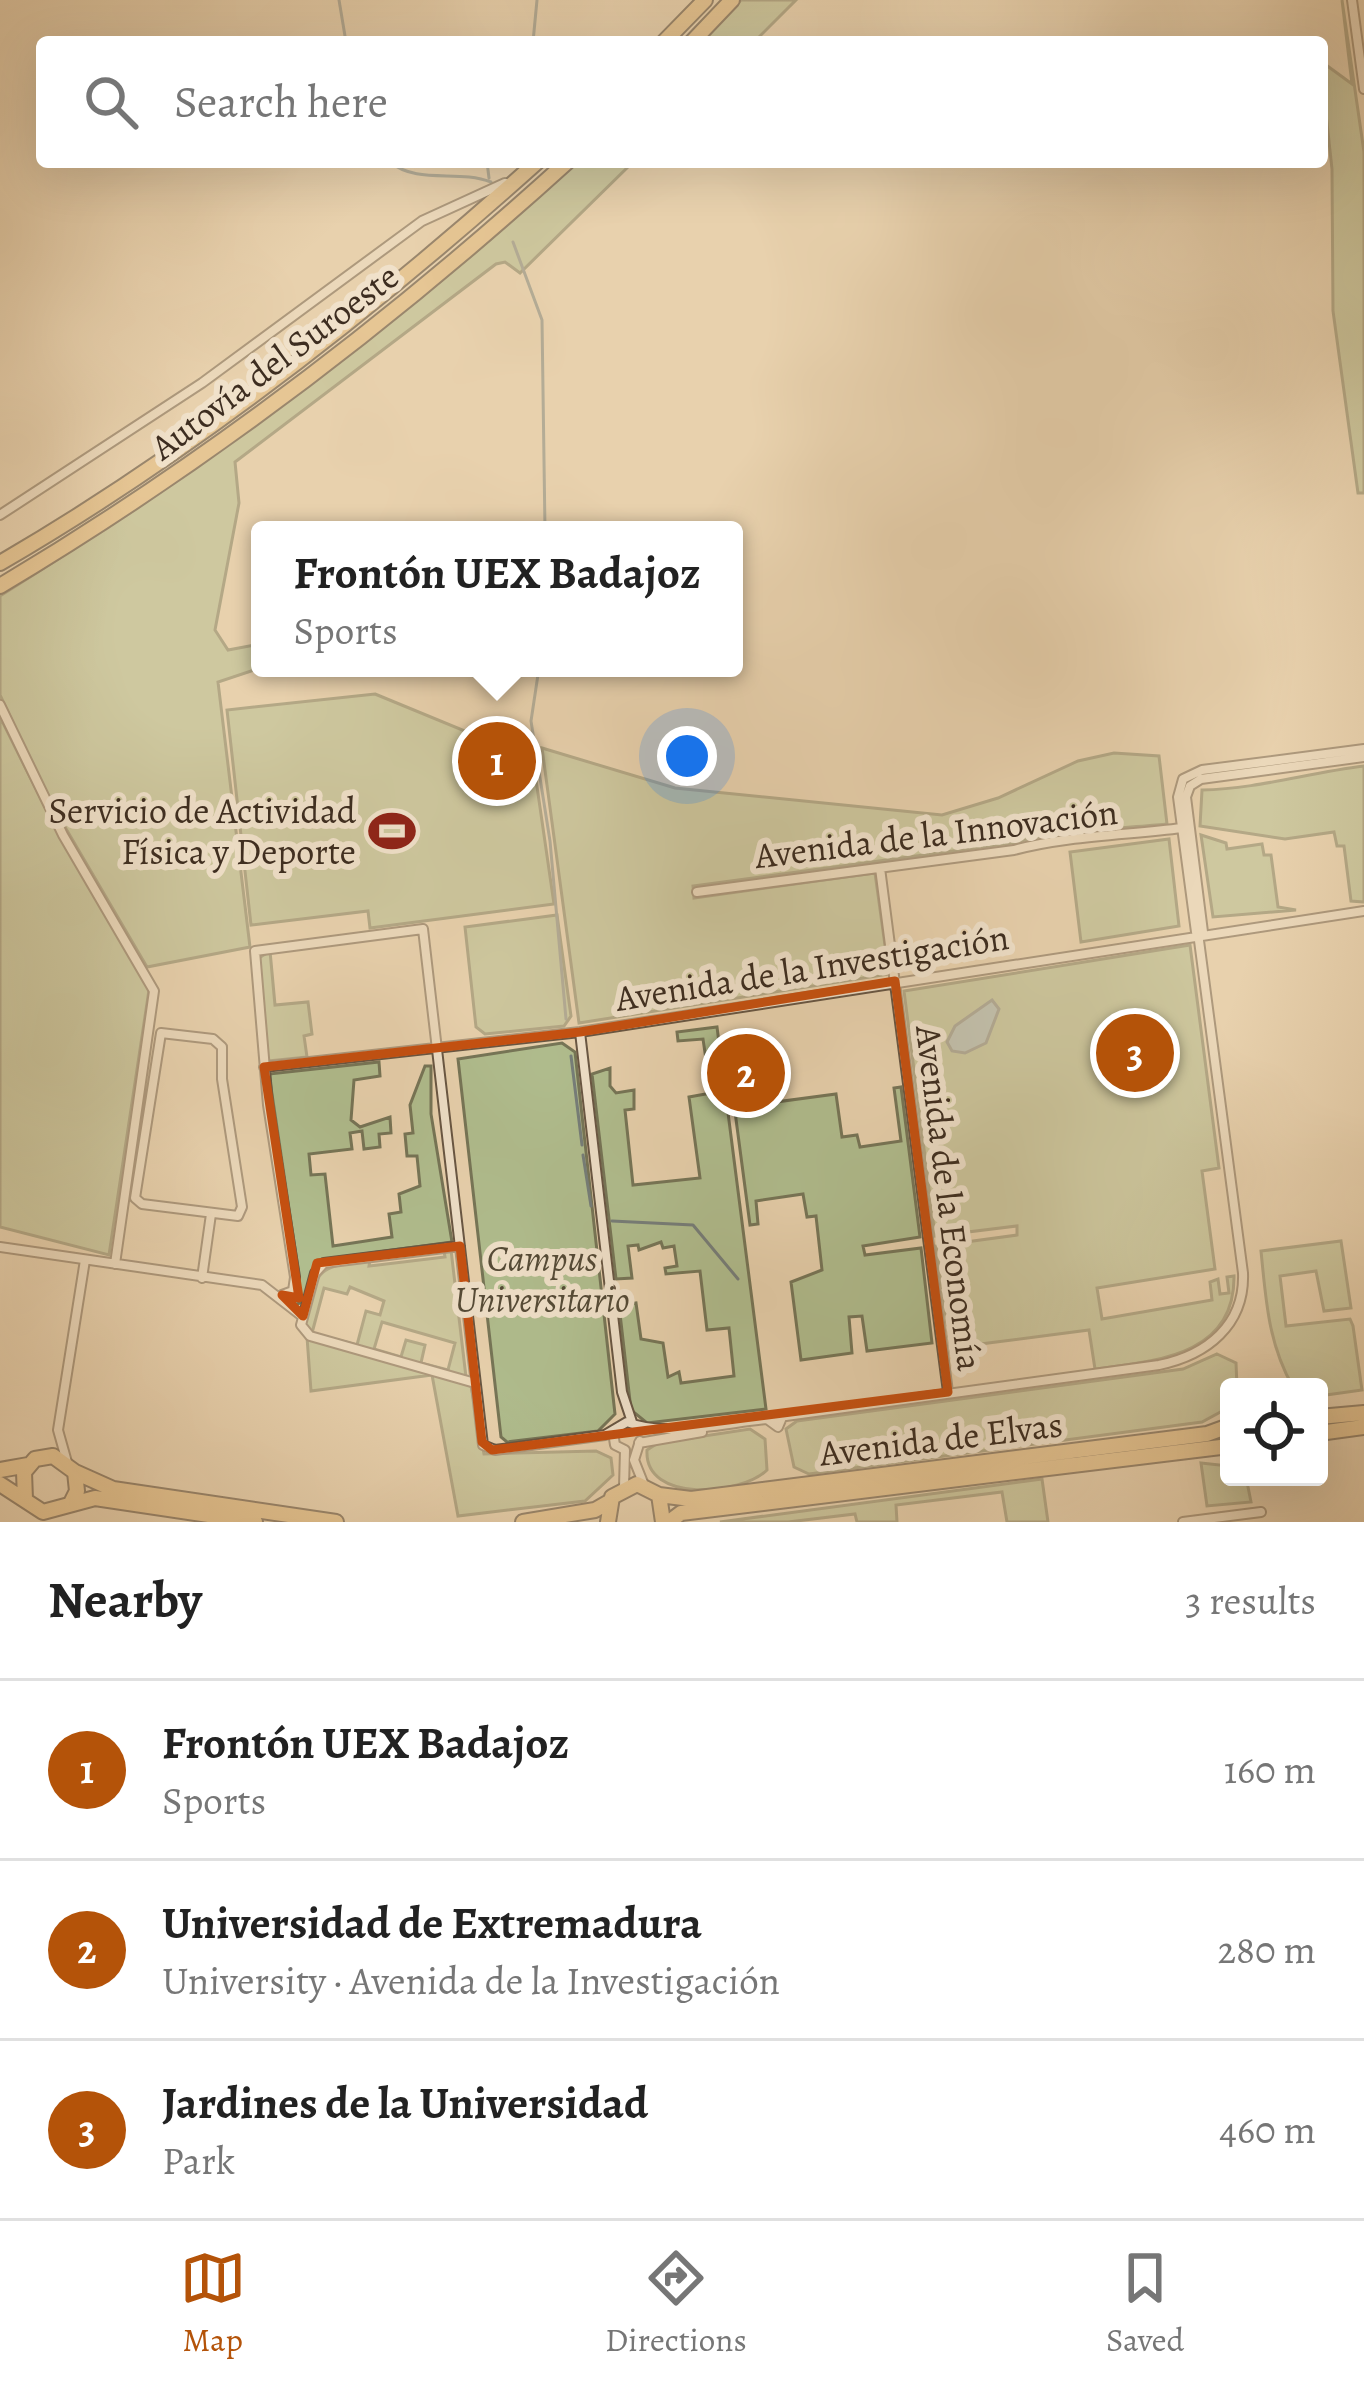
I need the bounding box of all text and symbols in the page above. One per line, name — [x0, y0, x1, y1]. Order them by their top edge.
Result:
search box — [36, 36, 1328, 168]
icon: search — [78, 69, 144, 135]
text: Search here — [174, 71, 388, 133]
street label: Autovía del Suroeste — [139, 252, 408, 472]
popup — [251, 521, 743, 677]
text: Frontón UEX Badajoz — [293, 542, 701, 604]
text: Sports — [293, 604, 398, 657]
pin: 1 — [458, 716, 536, 806]
your location — [657, 726, 717, 786]
place label: Servicio de Actividad Física y Deporte — [49, 786, 357, 876]
street label: Avenida de la Innovación — [751, 787, 1120, 880]
sports icon: Servicio de Actividad Física y Deporte — [367, 806, 417, 856]
street label: Avenida de la Investigación — [611, 912, 1012, 1023]
pin: 3 — [1096, 1008, 1174, 1098]
street label: Avenida de la Economía — [904, 1021, 995, 1374]
pin: 2 — [707, 1028, 785, 1118]
park label: Campus Universitario — [455, 1234, 630, 1324]
map controls — [1220, 1378, 1328, 1486]
button: locate — [1220, 1378, 1328, 1486]
street label: Avenida de Elvas — [816, 1399, 1065, 1478]
text: Nearby — [48, 1565, 202, 1635]
text: 3 results — [1185, 1574, 1316, 1627]
text: Frontón UEX Badajoz — [162, 1712, 569, 1774]
text: 1 — [80, 1743, 94, 1796]
text: 160 m — [1224, 1743, 1316, 1796]
text: Sports — [162, 1774, 266, 1827]
text: Universidad de Extremadura — [162, 1892, 702, 1954]
text: 2 — [78, 1923, 96, 1976]
text: 280 m — [1218, 1923, 1316, 1976]
text: University · Avenida de la Investigación — [162, 1954, 780, 2007]
text: Jardines de la Universidad — [162, 2072, 648, 2134]
text: 3 — [79, 2103, 95, 2156]
text: 460 m — [1219, 2103, 1316, 2156]
text: Park — [162, 2134, 235, 2187]
tab: Map — [180, 2245, 246, 2362]
tab: Directions — [605, 2245, 747, 2362]
tab: Saved — [1106, 2245, 1184, 2362]

